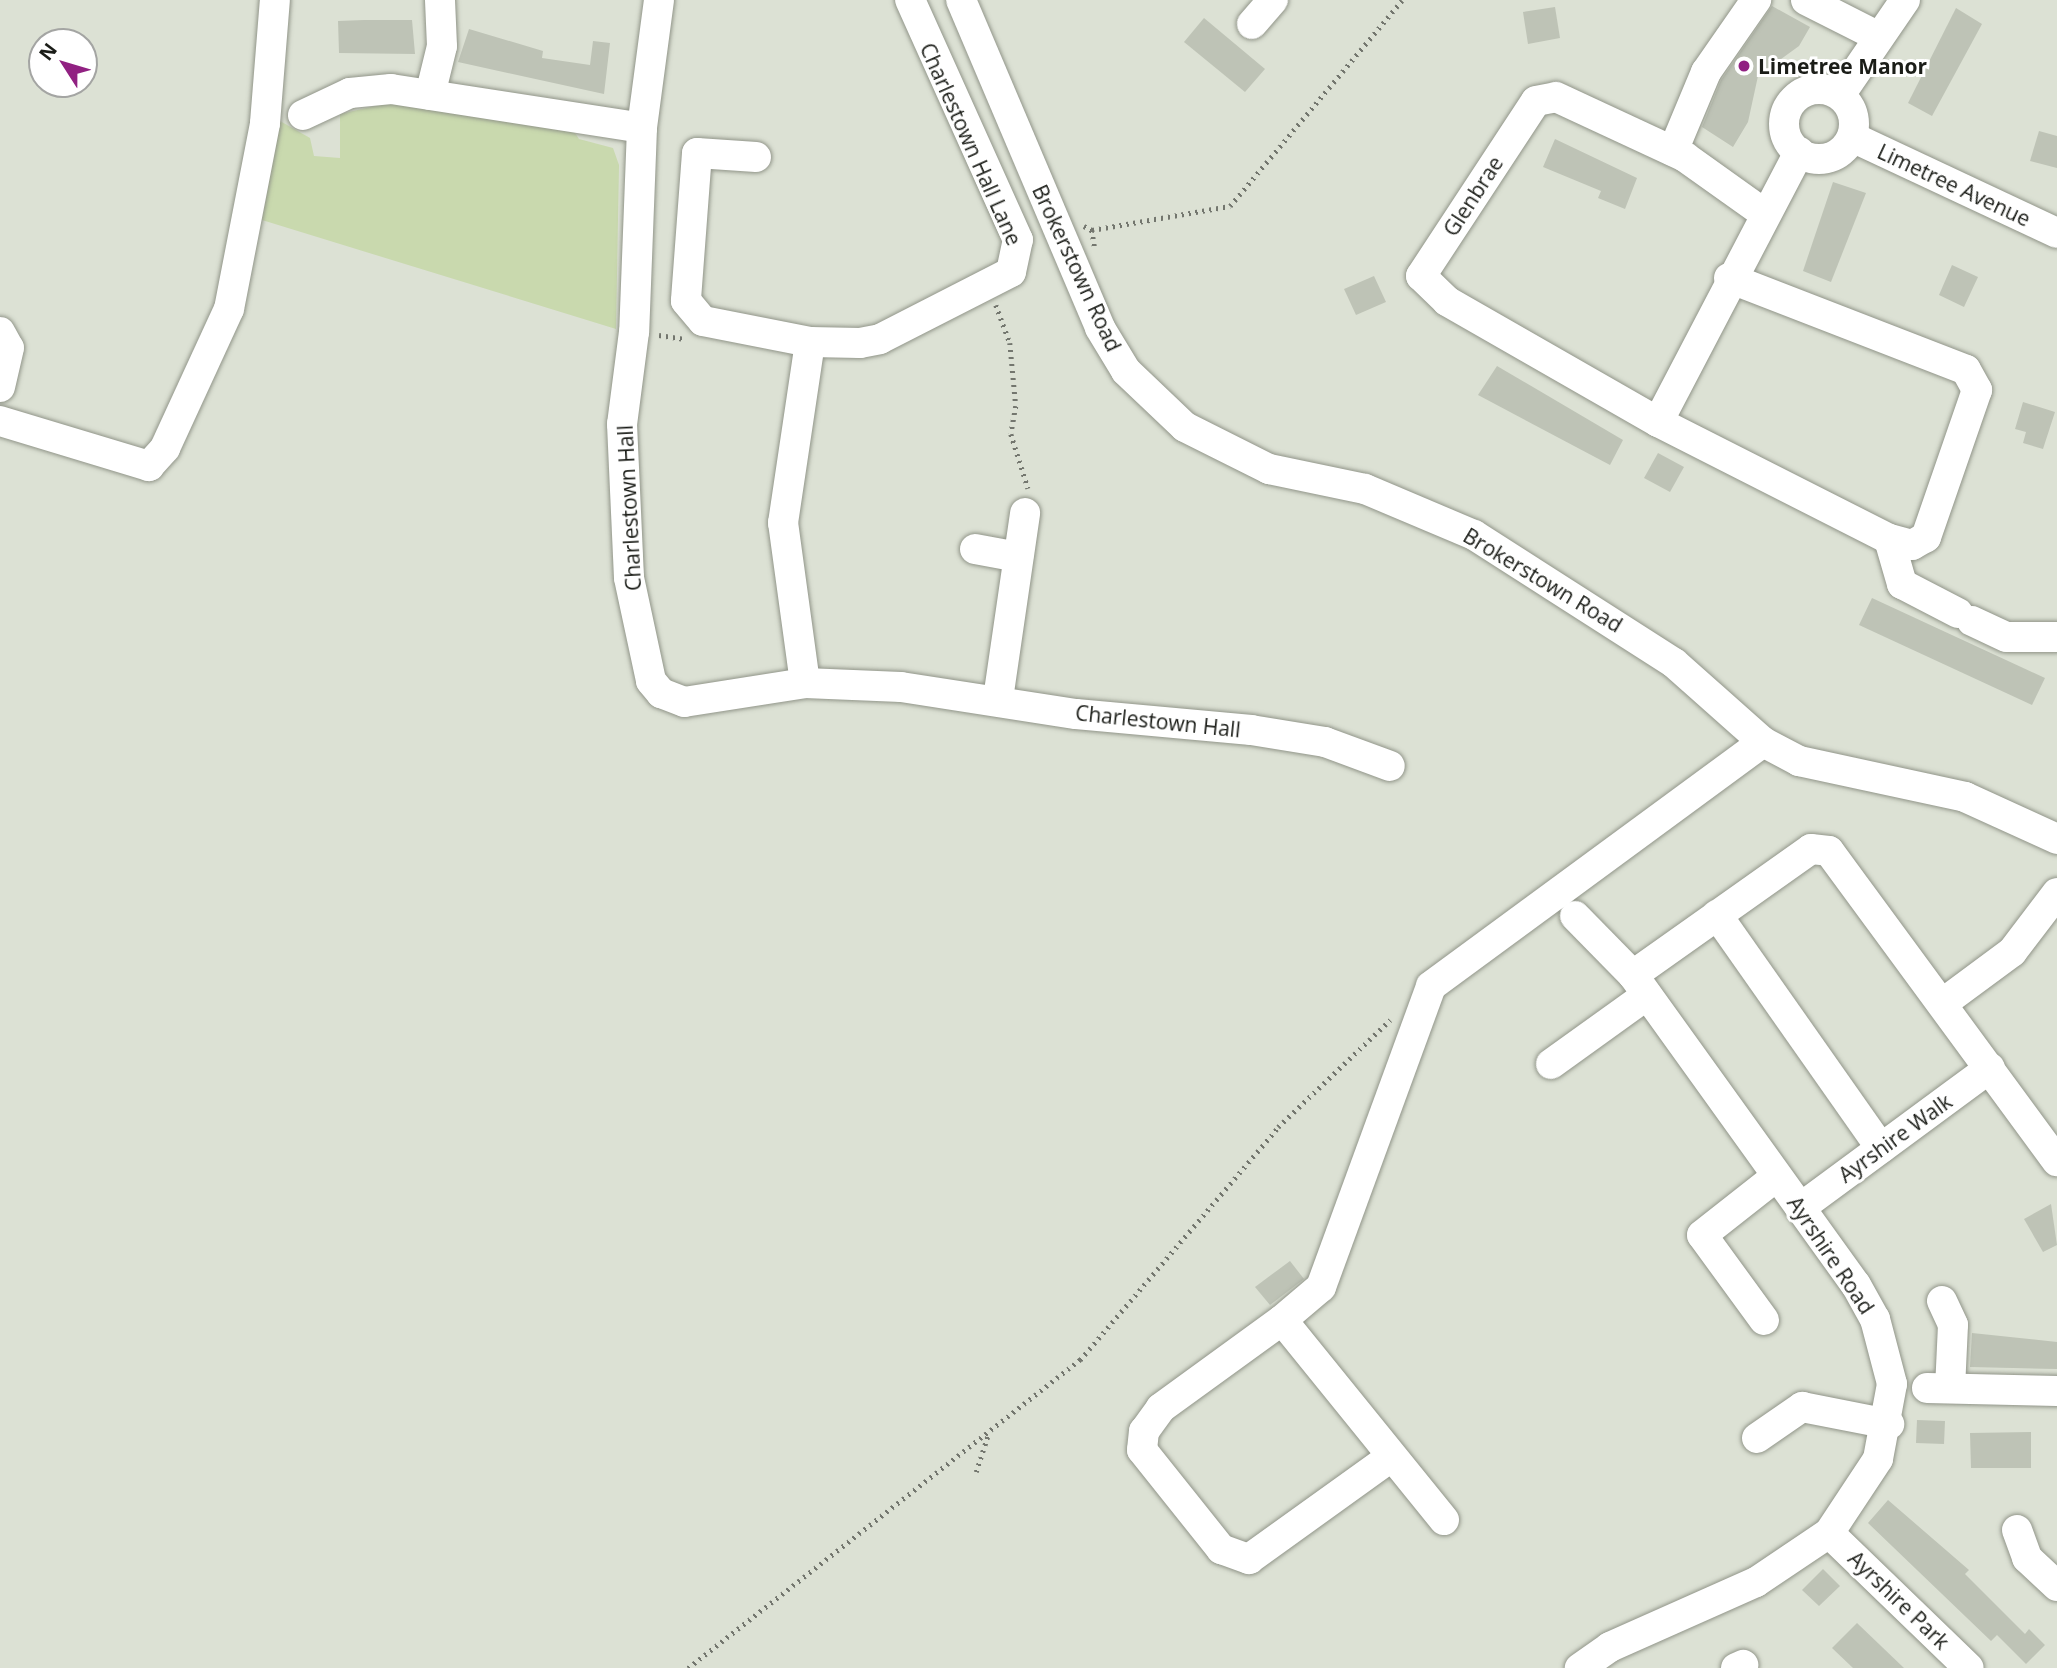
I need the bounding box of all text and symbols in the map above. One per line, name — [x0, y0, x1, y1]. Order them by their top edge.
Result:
north arrow — [28, 28, 98, 98]
text: N — [33, 38, 63, 66]
street label: Charlestown Hall Lane — [915, 39, 1027, 249]
place label: Limetree Manor — [1758, 53, 1927, 79]
marker: Limetree Manor — [1736, 58, 1752, 74]
street label: Limetree Avenue — [1874, 139, 2034, 231]
street label: Glenbrae — [1438, 151, 1508, 241]
street label: Brokerstown Road — [1027, 181, 1127, 355]
street label: Charlestown Hall — [612, 424, 646, 592]
street label: Brokerstown Road — [1459, 523, 1627, 637]
street label: Charlestown Hall — [1074, 700, 1242, 742]
street label: Ayrshire Walk — [1833, 1088, 1957, 1188]
street label: Ayrshire Road — [1782, 1191, 1880, 1319]
street label: Ayrshire Park — [1843, 1546, 1955, 1654]

